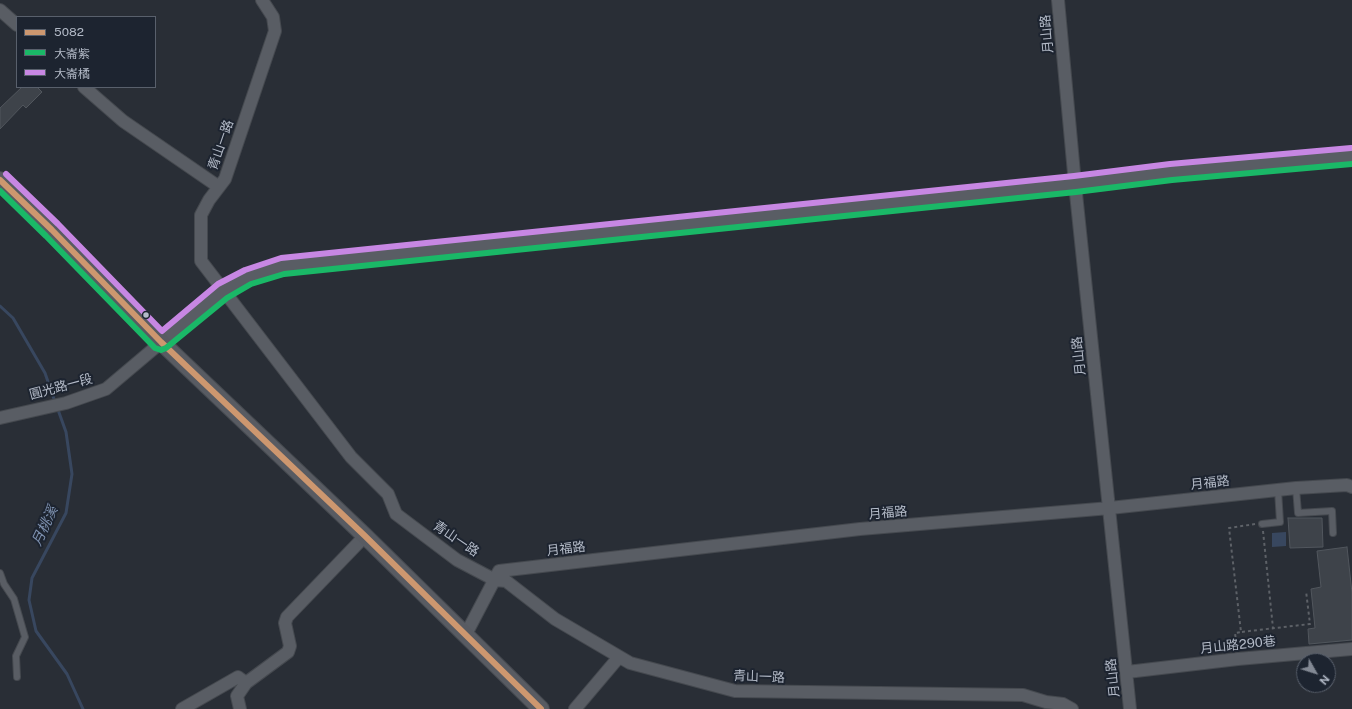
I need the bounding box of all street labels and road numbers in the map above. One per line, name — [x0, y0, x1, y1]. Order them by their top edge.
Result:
street label: 月山路 — [1038, 14, 1056, 54]
street label: 青山一路 — [205, 118, 237, 172]
street label: 月山路 — [1069, 336, 1089, 376]
street label: 圓光路一段 — [28, 371, 94, 403]
street label: 月福路 — [1190, 473, 1230, 493]
street label: 月福路 — [868, 504, 908, 522]
street label: 青山一路 — [430, 518, 482, 560]
street label: 月福路 — [546, 539, 586, 559]
street label: 月山路290巷 — [1200, 633, 1276, 657]
street label: 月山路 — [1103, 658, 1123, 698]
street label: 青山一路 — [733, 668, 785, 686]

